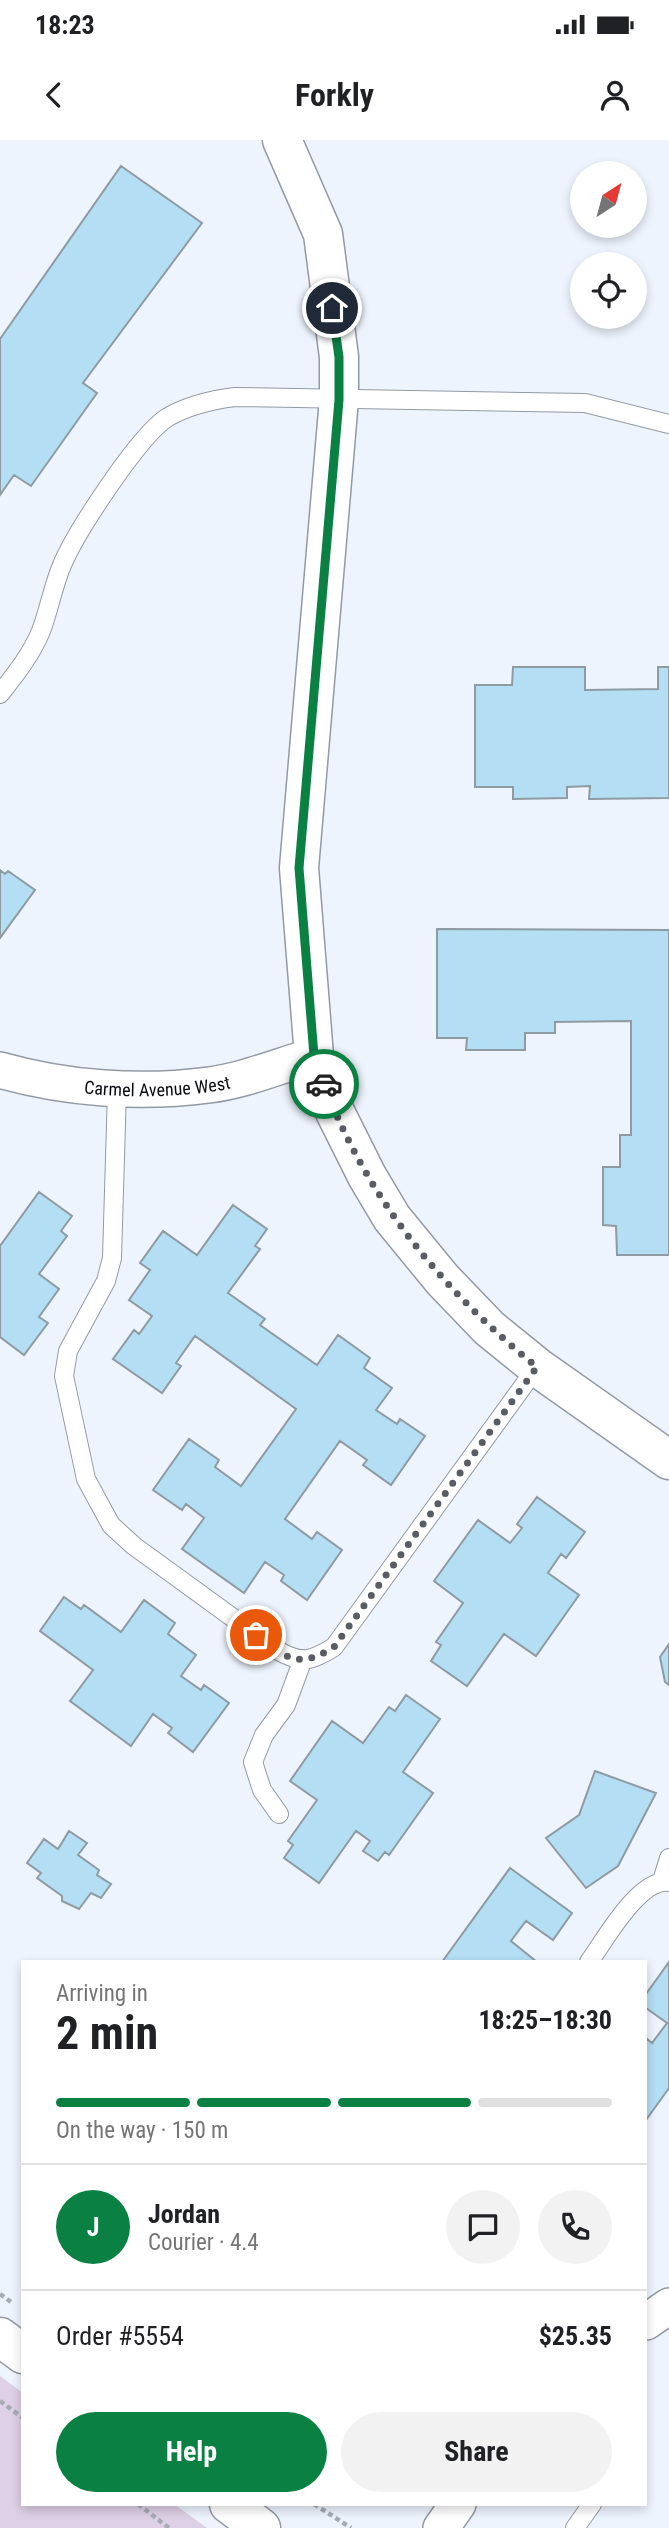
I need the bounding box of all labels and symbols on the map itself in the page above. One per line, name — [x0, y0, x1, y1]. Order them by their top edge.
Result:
north arrow — [570, 161, 648, 238]
pin — [302, 278, 362, 338]
courier — [289, 1049, 359, 1119]
street label: Carmel Avenue West — [83, 1071, 232, 1100]
pin — [226, 1605, 286, 1665]

